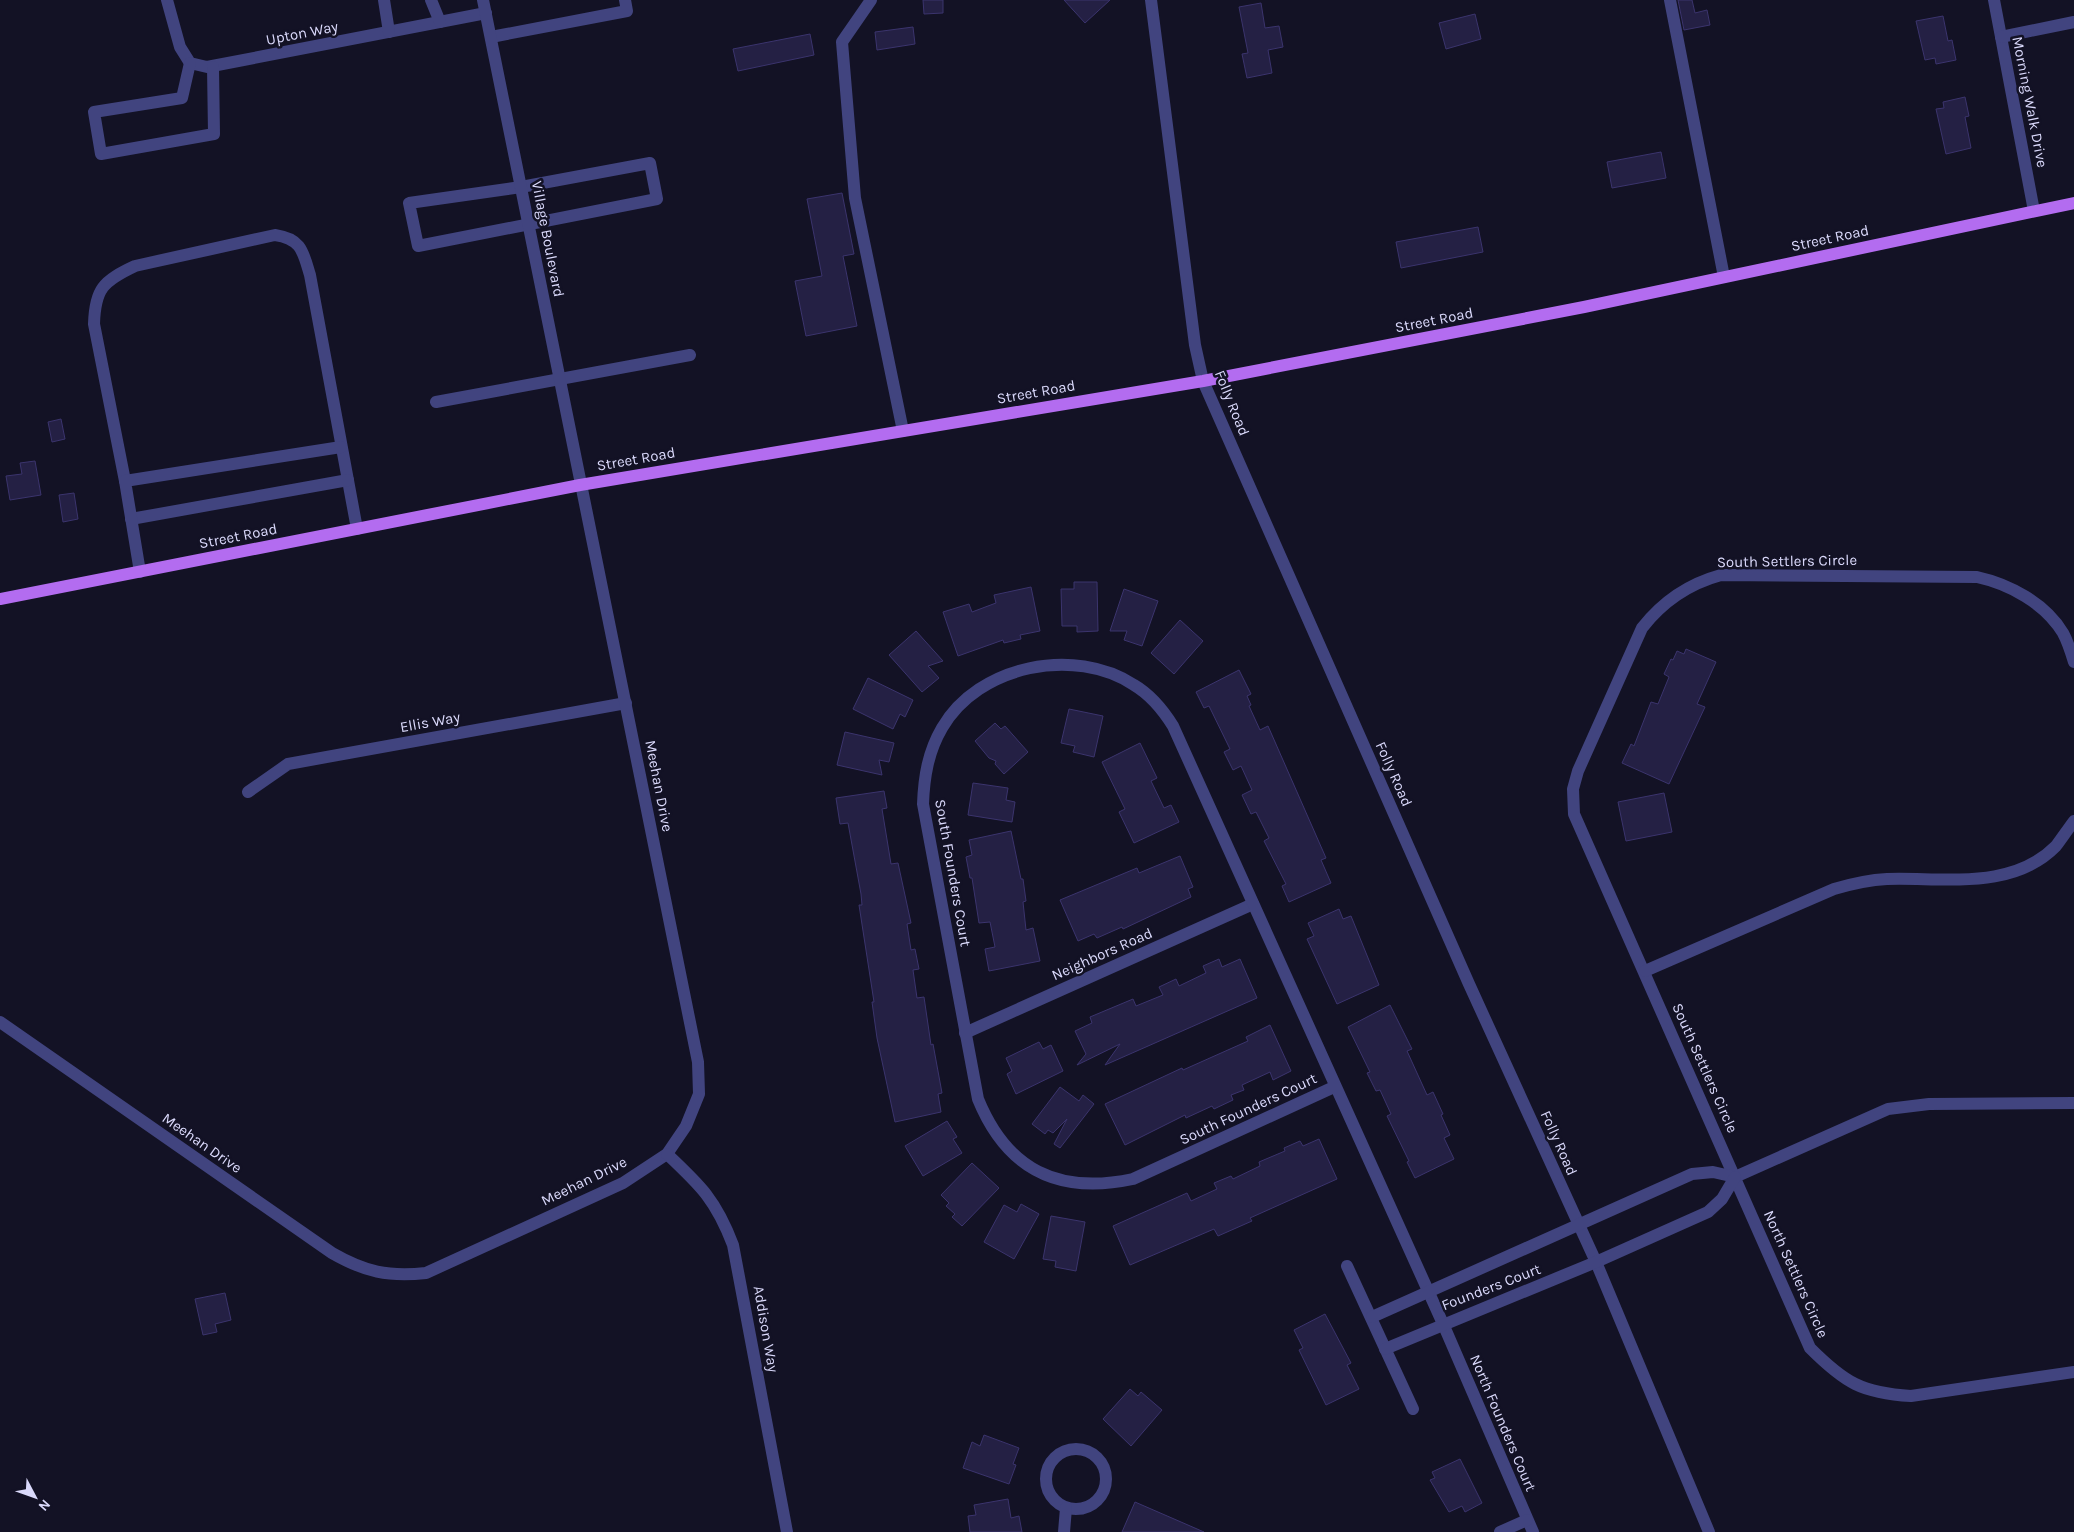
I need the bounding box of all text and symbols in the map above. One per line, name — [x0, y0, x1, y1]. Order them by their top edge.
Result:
street label: Upton Way — [264, 17, 340, 49]
street label: Morning Walk Drive — [2008, 35, 2052, 169]
street label: Village Boulevard — [528, 179, 568, 299]
street label: Street Road — [1789, 221, 1871, 255]
street label: Street Road — [1393, 304, 1475, 336]
street label: Folly Road — [1211, 368, 1253, 438]
street label: Street Road — [995, 376, 1077, 408]
street label: Street Road — [595, 443, 677, 475]
street label: Street Road — [197, 520, 279, 552]
street label: South Settlers Circle — [1717, 551, 1857, 571]
street label: Ellis Way — [398, 708, 462, 736]
street label: Meehan Drive — [641, 739, 677, 833]
street label: Folly Road — [1372, 739, 1416, 809]
street label: South Founders Court — [931, 798, 975, 948]
street label: Neighbors Road — [1049, 924, 1155, 984]
street label: South Settlers Circle — [1668, 1000, 1742, 1136]
street label: South Founders Court — [1177, 1069, 1320, 1149]
street label: Folly Road — [1537, 1108, 1581, 1178]
street label: Meehan Drive — [159, 1109, 245, 1177]
street label: Meehan Drive — [538, 1153, 630, 1209]
street label: North Settlers Circle — [1760, 1207, 1832, 1341]
street label: Founders Court — [1439, 1260, 1543, 1314]
street label: Addison Way — [750, 1284, 782, 1374]
street label: North Founders Court — [1466, 1352, 1540, 1494]
north arrow — [10, 1472, 60, 1522]
text: N — [35, 1496, 54, 1515]

